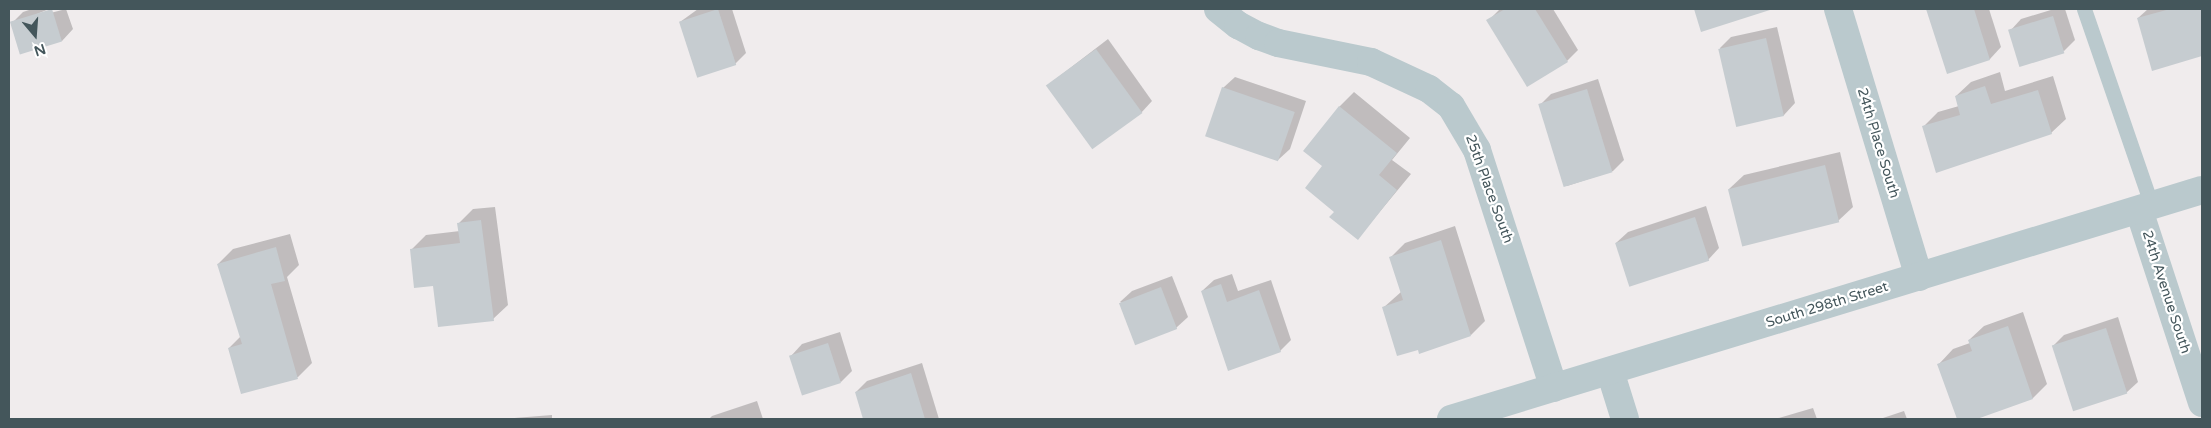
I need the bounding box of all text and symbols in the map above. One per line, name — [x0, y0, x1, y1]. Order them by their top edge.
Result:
north arrow — [10, 10, 60, 60]
text: N — [32, 40, 48, 60]
street label: 24th Place South — [1853, 86, 1903, 200]
street label: 25th Place South — [1462, 132, 1516, 246]
street label: 24th Avenue South — [2138, 228, 2194, 356]
street label: South 298th Street — [1764, 278, 1890, 332]

